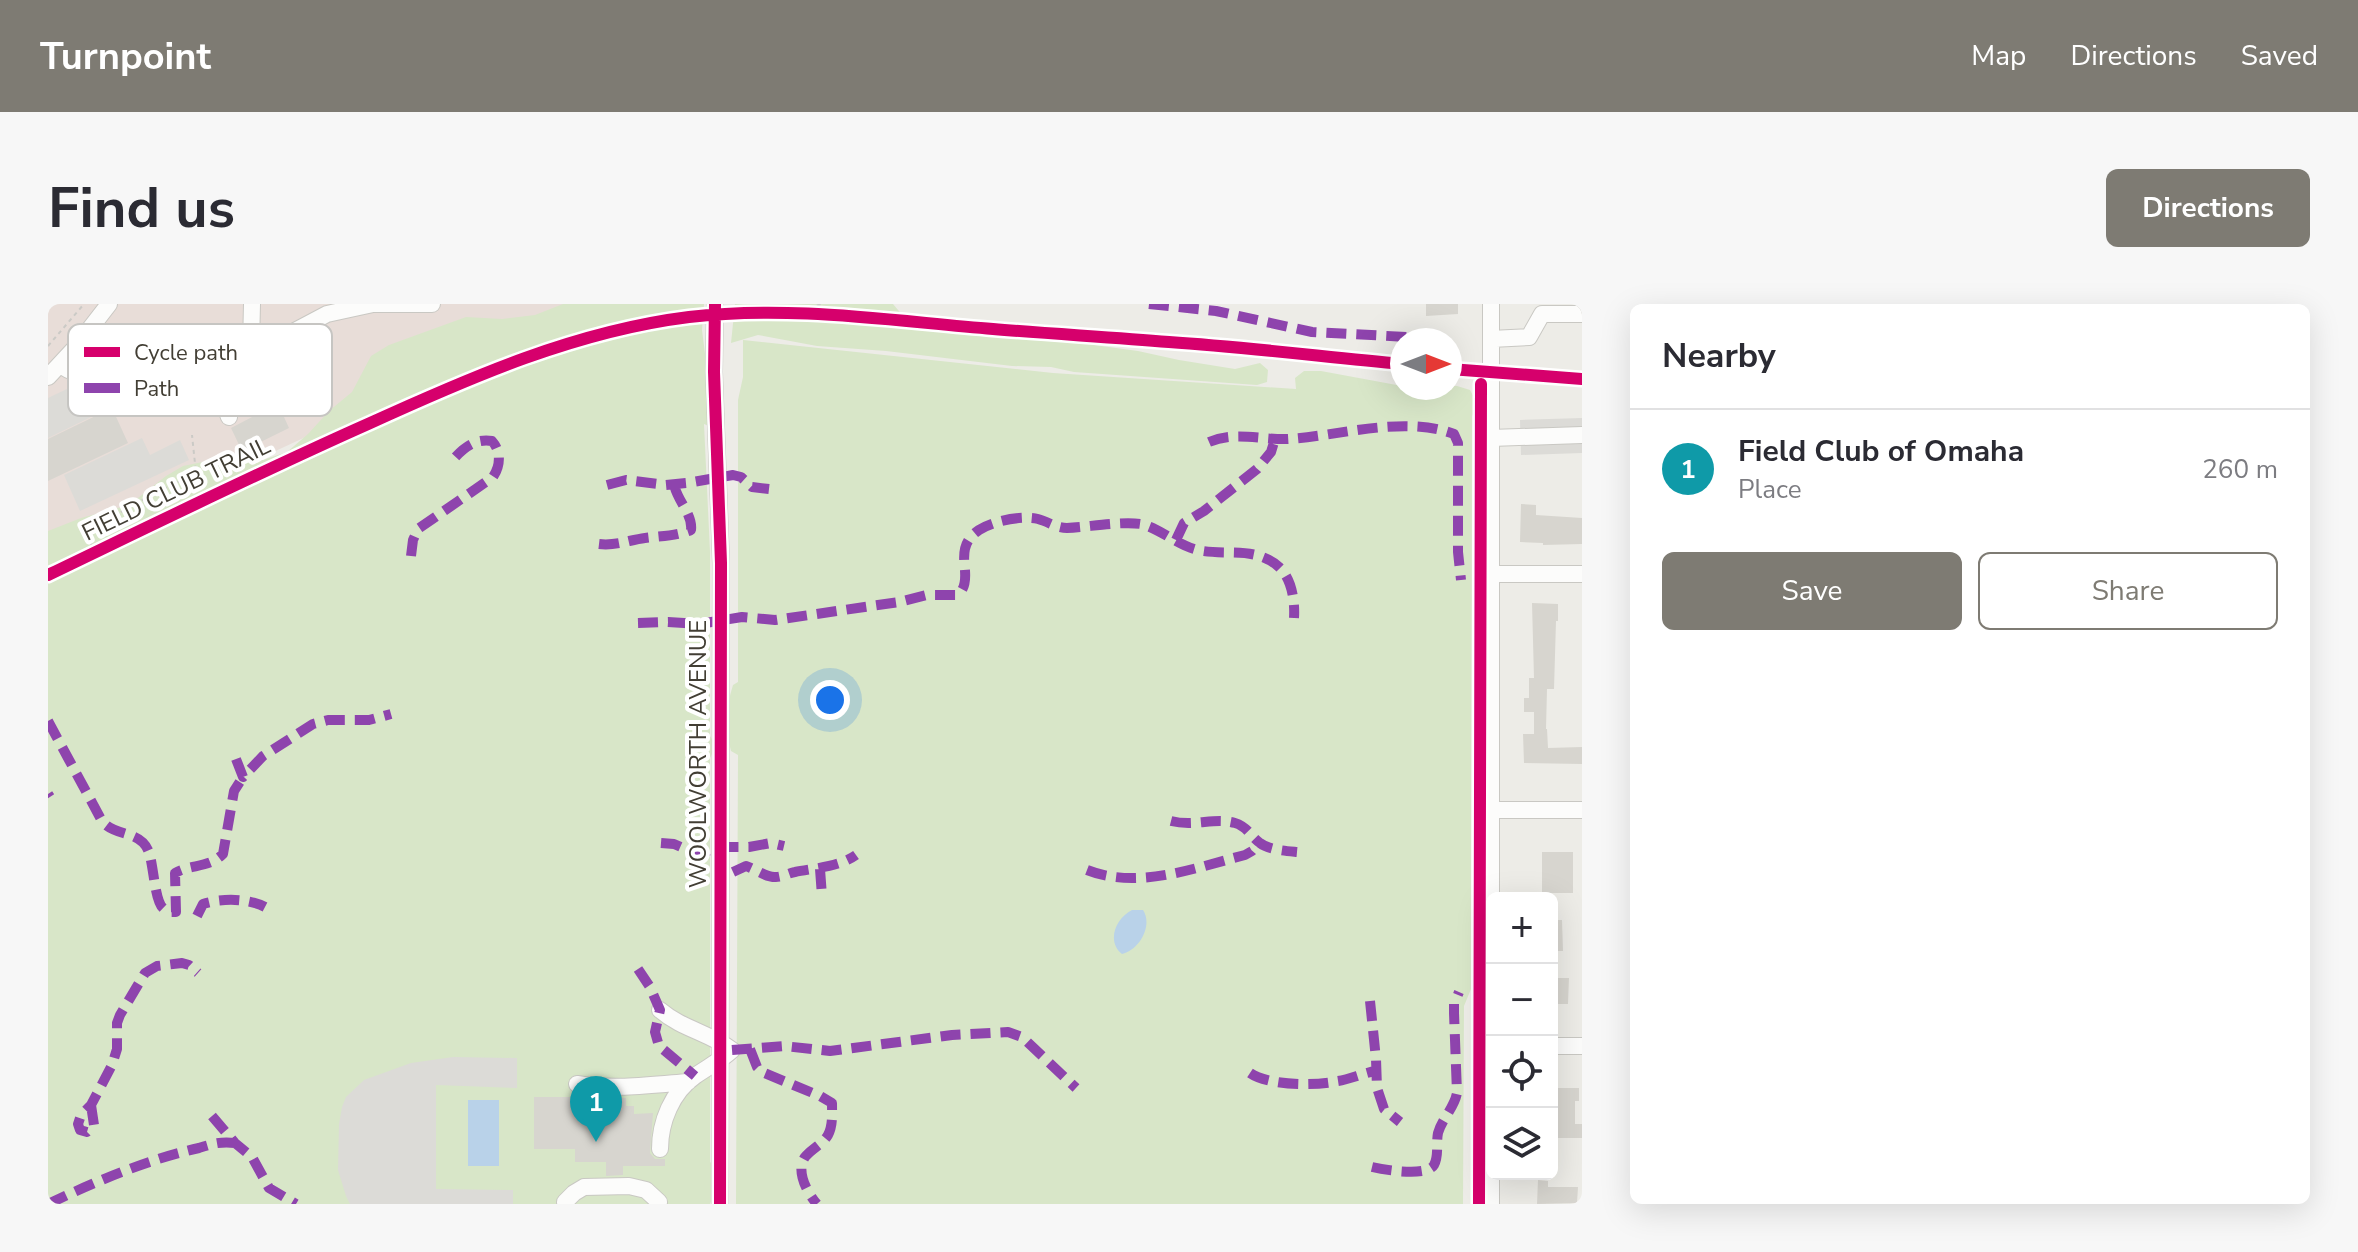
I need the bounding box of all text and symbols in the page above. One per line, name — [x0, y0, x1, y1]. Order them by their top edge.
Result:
text: Turnpoint — [40, 31, 211, 82]
text: Map — [1971, 37, 2026, 75]
text: Directions — [2070, 37, 2197, 75]
text: Saved — [2241, 37, 2318, 75]
button: Directions — [2106, 169, 2310, 247]
text: Find us — [48, 170, 235, 247]
legend — [68, 324, 332, 416]
north arrow — [1390, 328, 1462, 400]
text: Nearby — [1662, 333, 1776, 379]
text: Cycle path — [134, 338, 238, 368]
text: Path — [134, 374, 179, 404]
street label: FIELD CLUB TRAIL — [77, 430, 275, 548]
text: Field Club of Omaha — [1738, 431, 2024, 472]
text: 1 — [1680, 452, 1696, 487]
text: 260 m — [2202, 452, 2278, 487]
text: Place — [1738, 472, 1802, 507]
button: Save — [1662, 552, 1962, 630]
button: Share — [1978, 552, 2278, 630]
street label: WOOLWORTH AVENUE — [682, 620, 714, 888]
your location — [810, 680, 850, 720]
map controls — [1486, 892, 1558, 1180]
button: + — [1486, 892, 1558, 964]
button: − — [1486, 964, 1558, 1036]
button: locate — [1486, 1036, 1558, 1108]
pin: 1 — [570, 1076, 622, 1142]
button: layers — [1486, 1108, 1558, 1180]

